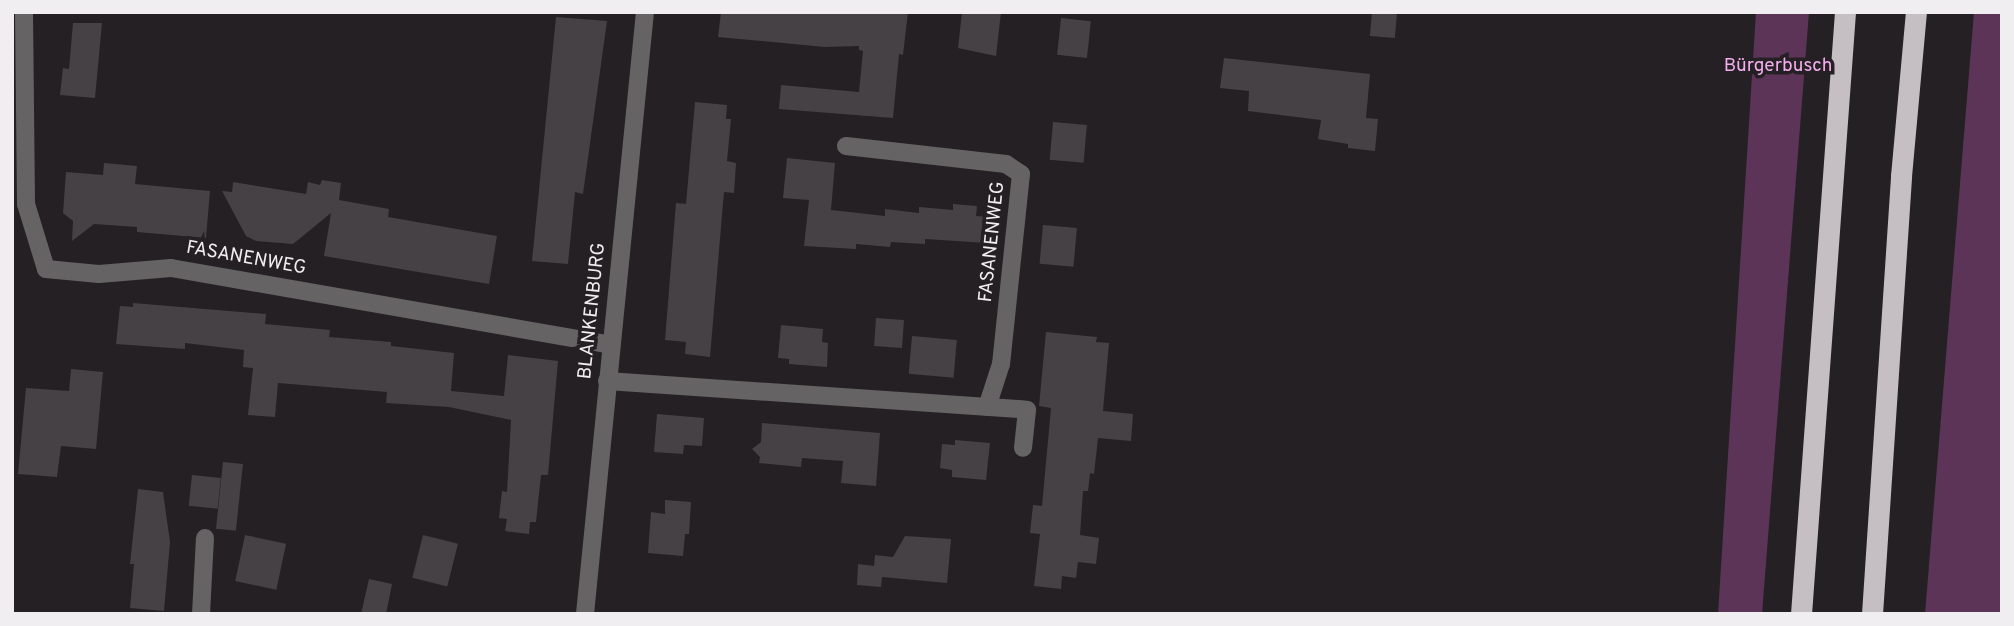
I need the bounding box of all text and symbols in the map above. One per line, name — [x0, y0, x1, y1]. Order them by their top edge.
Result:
park label: Bürgerbusch — [1724, 56, 1832, 78]
street label: FASANENWEG — [975, 180, 1011, 304]
street label: FASANENWEG — [184, 237, 308, 281]
street label: BLANKENBURG — [574, 242, 612, 380]

